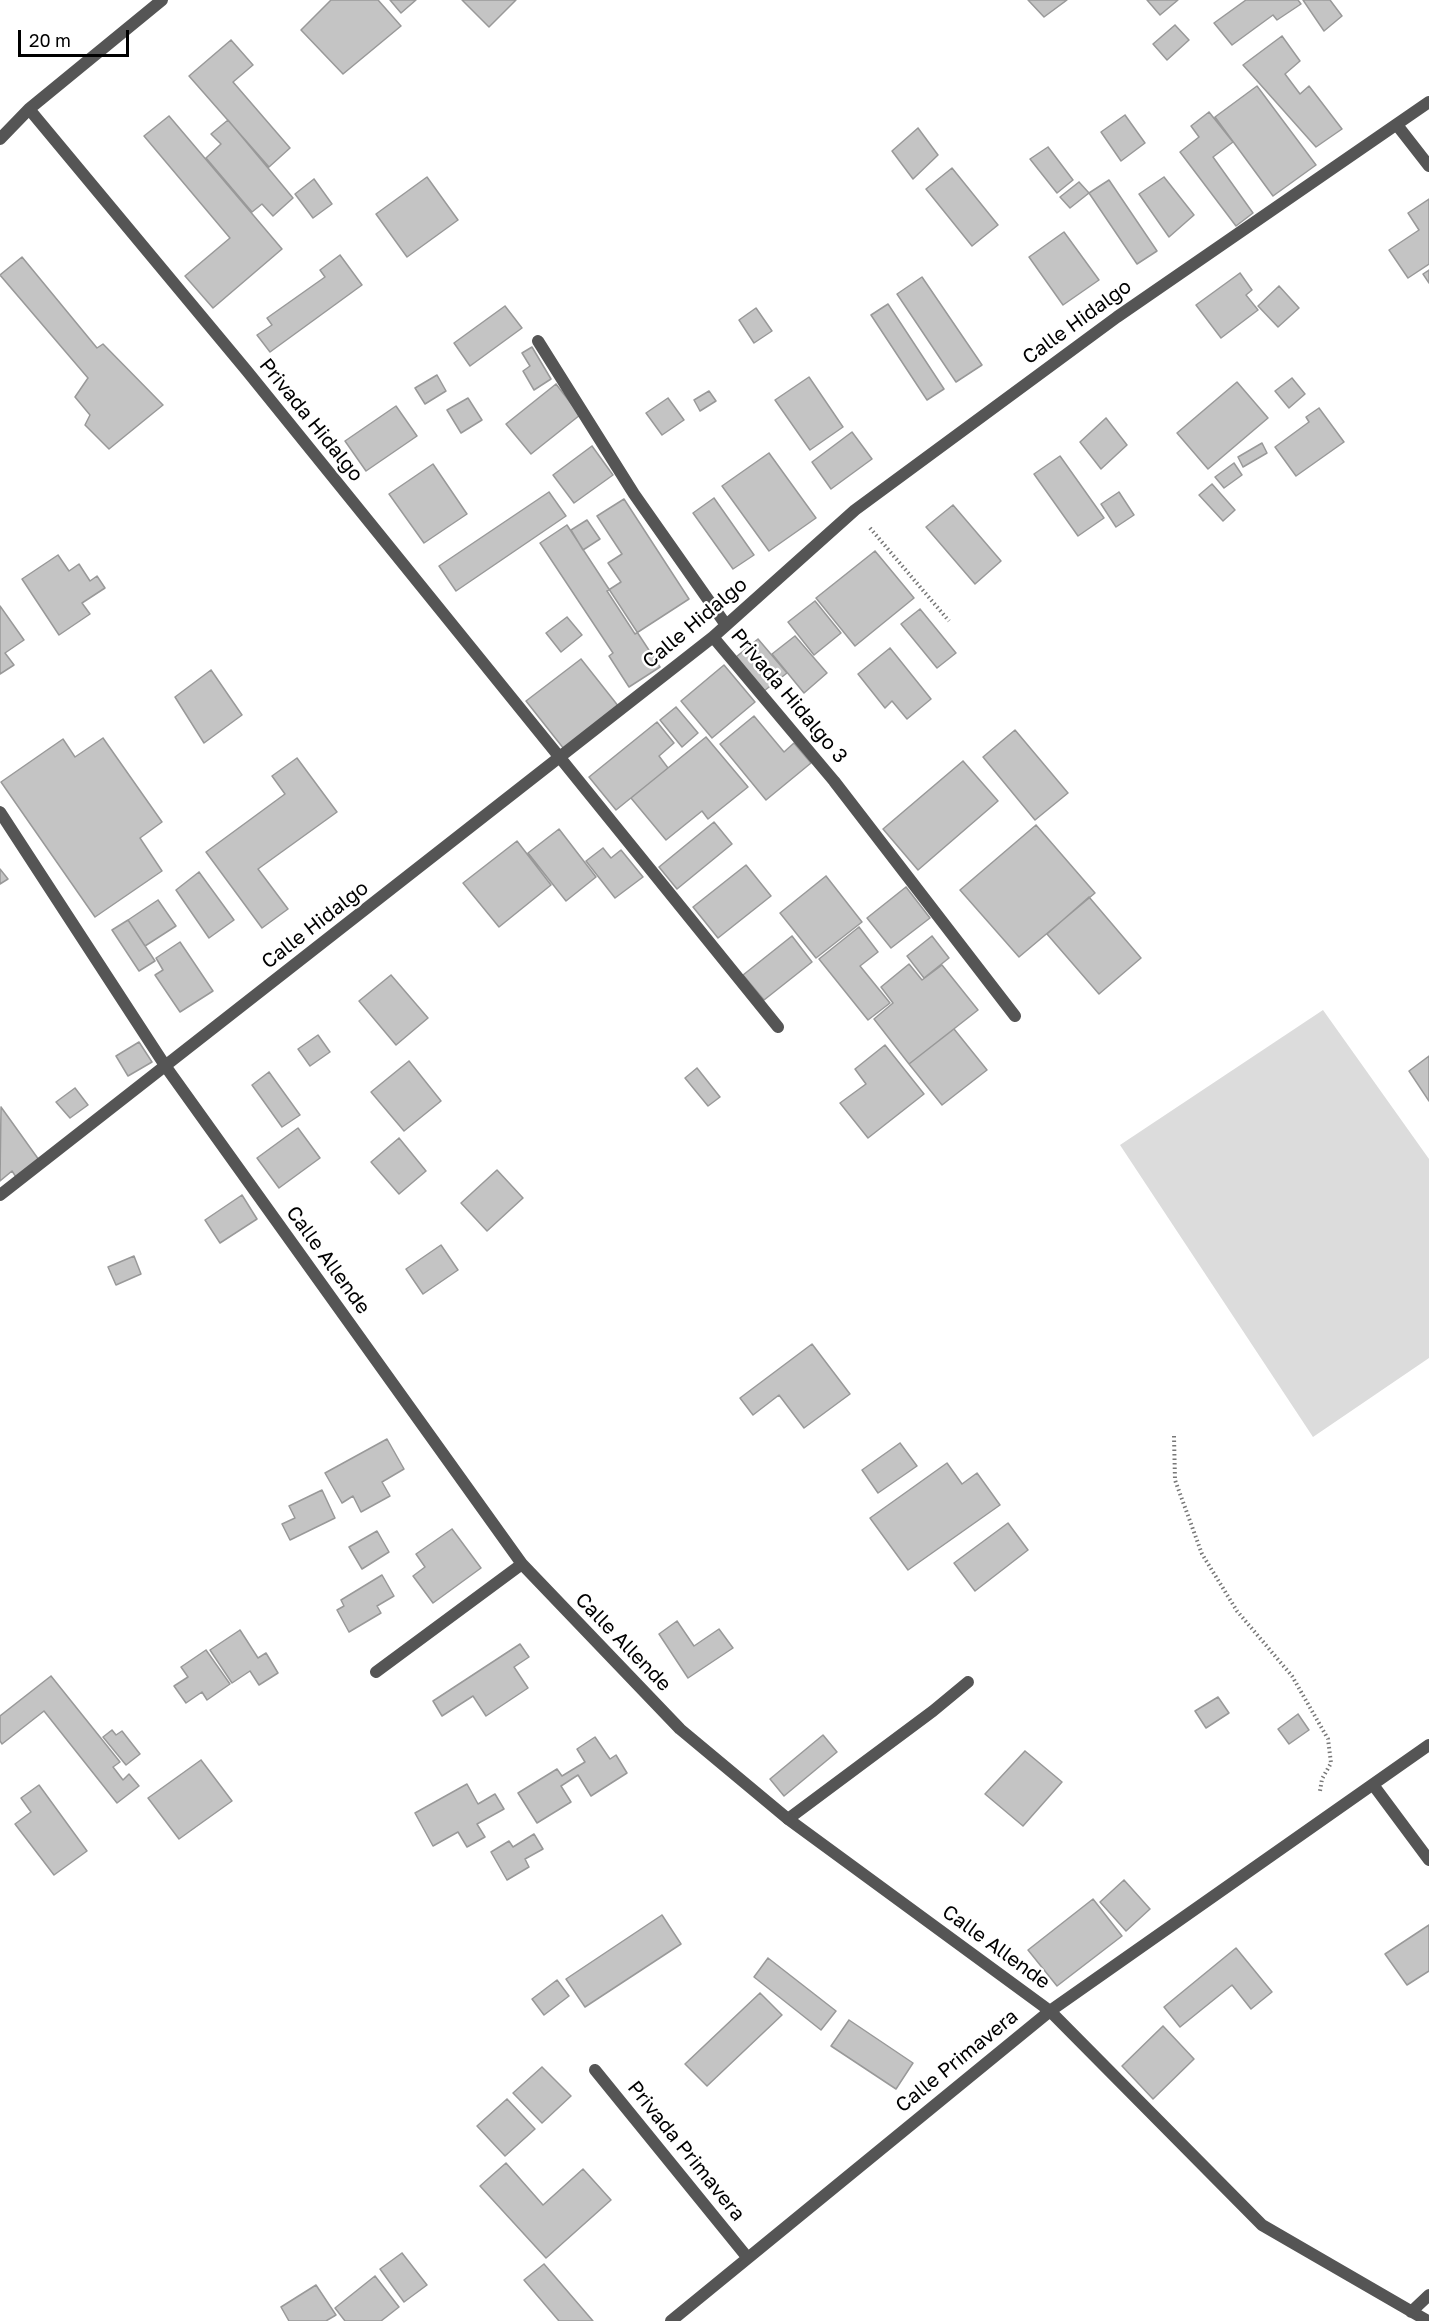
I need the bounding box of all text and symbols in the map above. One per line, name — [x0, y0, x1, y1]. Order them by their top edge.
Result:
scale bar — [21, 18, 132, 56]
text: 20 m — [29, 29, 71, 51]
street label: Calle Hidalgo — [1018, 274, 1136, 370]
street label: Privada Hidalgo — [254, 354, 368, 486]
street label: Calle Hidalgo — [638, 572, 752, 674]
street label: Privada Hidalgo 3 — [726, 624, 852, 768]
street label: Calle Hidalgo — [257, 876, 373, 974]
street label: Calle Allende — [281, 1201, 375, 1319]
street label: Calle Allende — [570, 1588, 676, 1696]
street label: Calle Allende — [937, 1900, 1055, 1994]
street label: Calle Primavera — [891, 2004, 1023, 2118]
street label: Privada Primavera — [622, 2076, 750, 2226]

